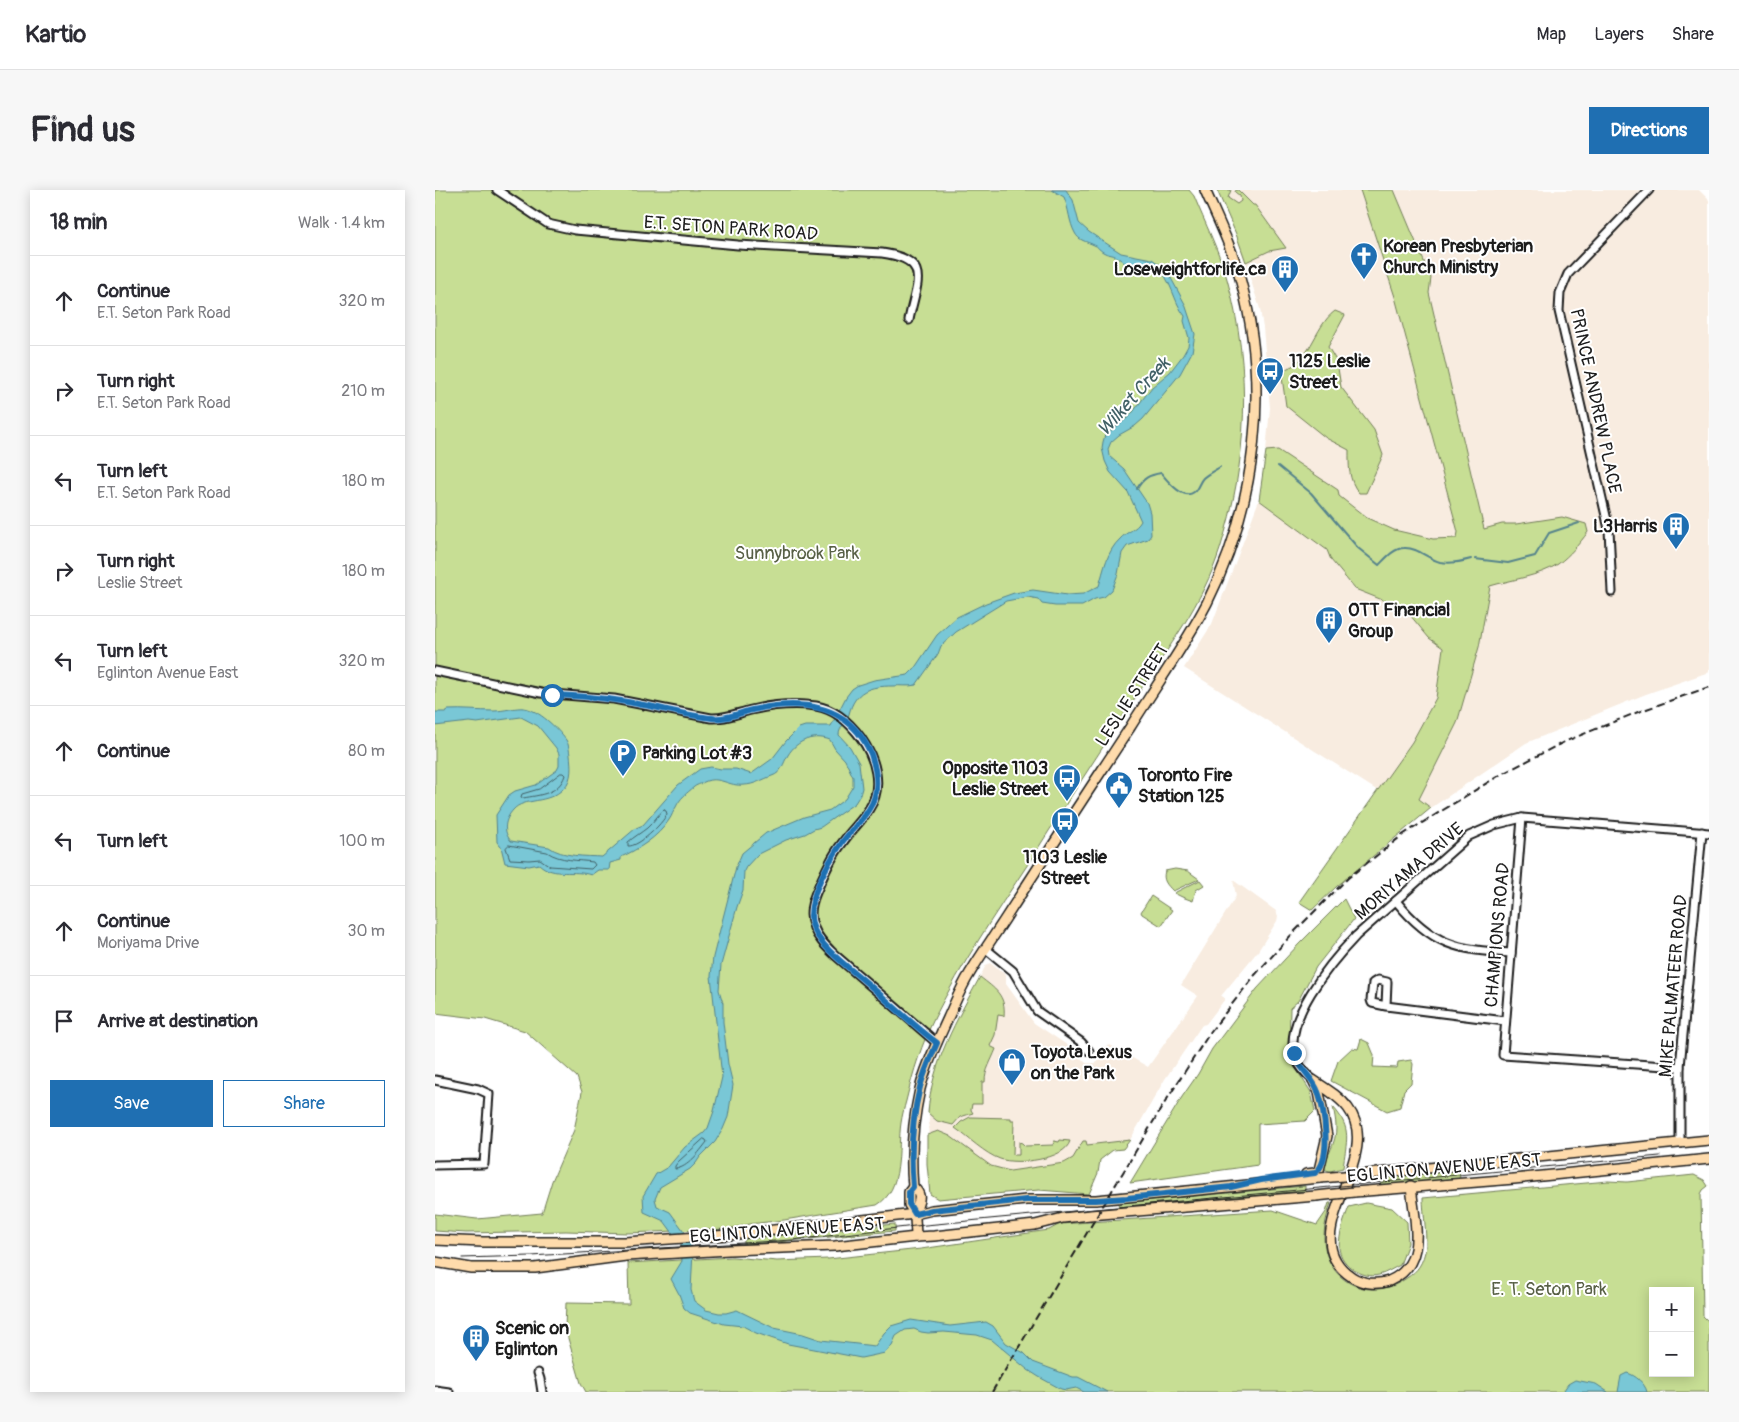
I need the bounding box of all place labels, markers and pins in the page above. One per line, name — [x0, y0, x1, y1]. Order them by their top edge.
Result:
place label: Korean Presbyterian Church Ministry — [1383, 235, 1533, 279]
church icon: Korean Presbyterian Church Ministry — [1349, 241, 1379, 280]
building icon: Loseweightforlife.ca — [1270, 254, 1300, 293]
place label: Loseweightforlife.ca — [1114, 258, 1267, 281]
place label: 1125 Leslie Street — [1289, 350, 1371, 394]
bus stop icon: 1125 Leslie Street — [1255, 356, 1285, 395]
building icon: L3Harris — [1661, 511, 1691, 550]
place label: L3Harris — [1593, 515, 1658, 538]
place label: OTT Financial Group — [1348, 599, 1450, 643]
building icon: OTT Financial Group — [1314, 605, 1344, 644]
parking icon: Parking Lot #3 — [608, 738, 638, 777]
place label: Parking Lot #3 — [642, 742, 752, 765]
place label: Opposite 1103 Leslie Street — [942, 757, 1049, 801]
bus stop icon: Opposite 1103 Leslie Street — [1052, 763, 1082, 802]
place label: Toronto Fire Station 125 — [1137, 764, 1233, 808]
public building icon: Toronto Fire Station 125 — [1104, 770, 1134, 809]
bus stop icon: 1103 Leslie Street — [1050, 806, 1080, 845]
place label: 1103 Leslie Street — [1023, 846, 1108, 890]
place label: Toyota Lexus on the Park — [1030, 1041, 1133, 1085]
shop icon: Toyota Lexus on the Park — [997, 1047, 1027, 1086]
place label: Scenic on Eglinton — [495, 1317, 569, 1361]
building icon: Scenic on Eglinton — [461, 1323, 491, 1362]

